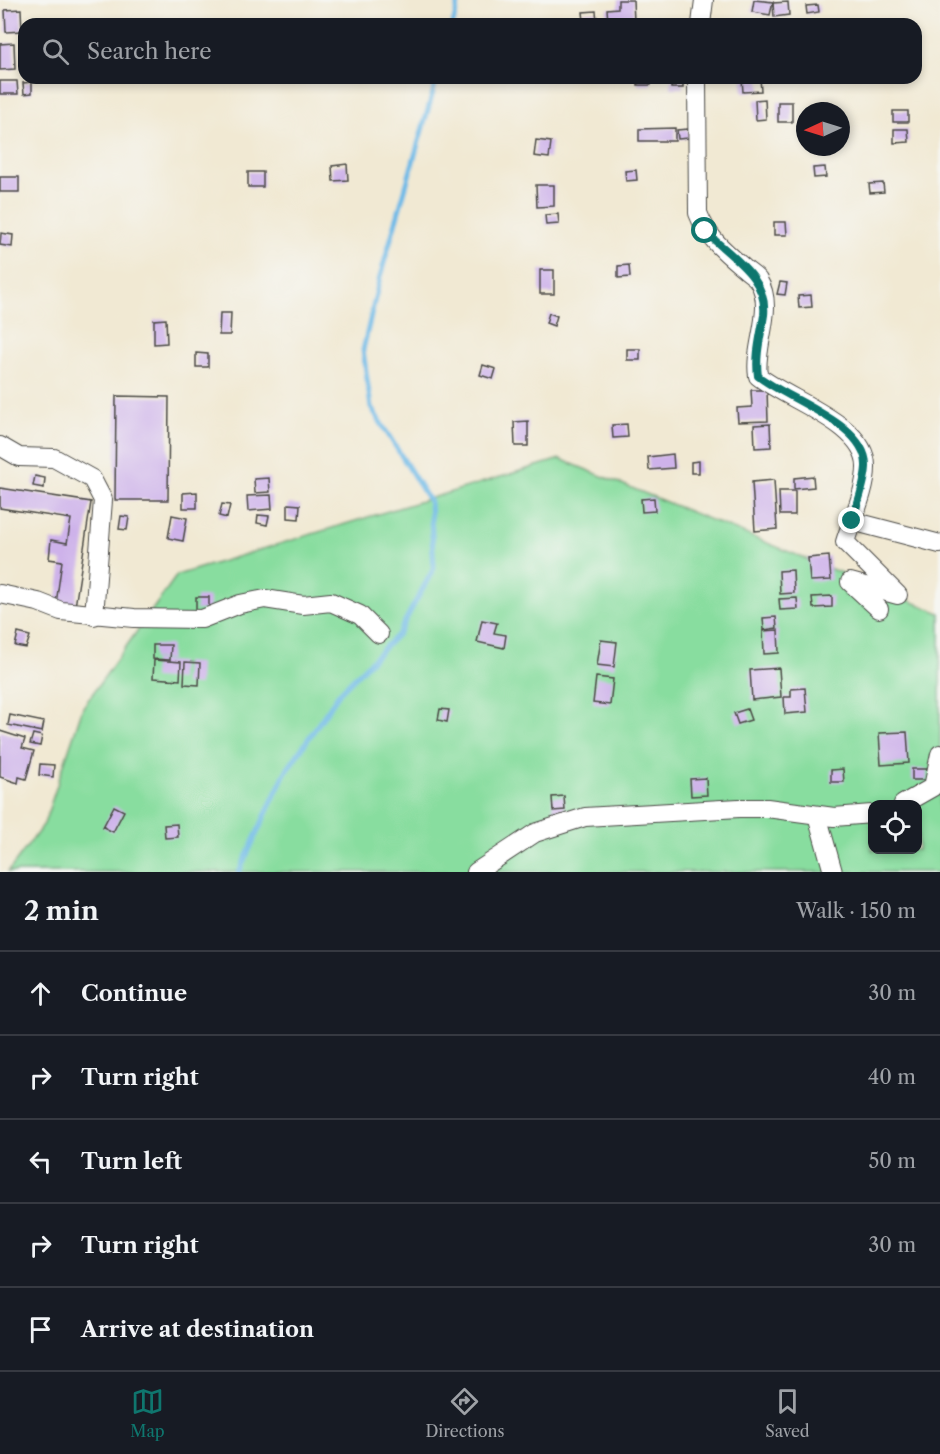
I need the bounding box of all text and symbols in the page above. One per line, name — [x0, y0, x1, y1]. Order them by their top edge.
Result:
search box — [18, 18, 922, 84]
icon: search — [39, 35, 72, 68]
text: Search here — [87, 38, 212, 65]
north arrow — [796, 102, 850, 156]
route start — [691, 217, 717, 243]
route end — [838, 507, 864, 533]
map controls — [868, 800, 922, 854]
button: locate — [868, 800, 922, 854]
text: 2 min — [24, 895, 99, 927]
text: Walk · 150 m — [796, 899, 916, 923]
icon: ahead — [24, 977, 57, 1010]
text: Continue — [81, 980, 187, 1007]
text: 30 m — [868, 981, 916, 1005]
icon: right — [24, 1061, 57, 1094]
text: Turn right — [81, 1064, 199, 1091]
text: 40 m — [868, 1065, 916, 1089]
icon: left — [24, 1145, 57, 1178]
text: Turn left — [81, 1148, 182, 1175]
text: 50 m — [869, 1149, 916, 1173]
icon: right — [24, 1229, 57, 1262]
text: Turn right — [81, 1232, 199, 1259]
text: 30 m — [868, 1233, 916, 1257]
icon: arrive — [24, 1313, 57, 1346]
text: Arrive at destination — [81, 1316, 314, 1343]
tab: Map — [130, 1385, 165, 1441]
tab: Directions — [425, 1385, 504, 1441]
tab: Saved — [765, 1385, 810, 1441]

